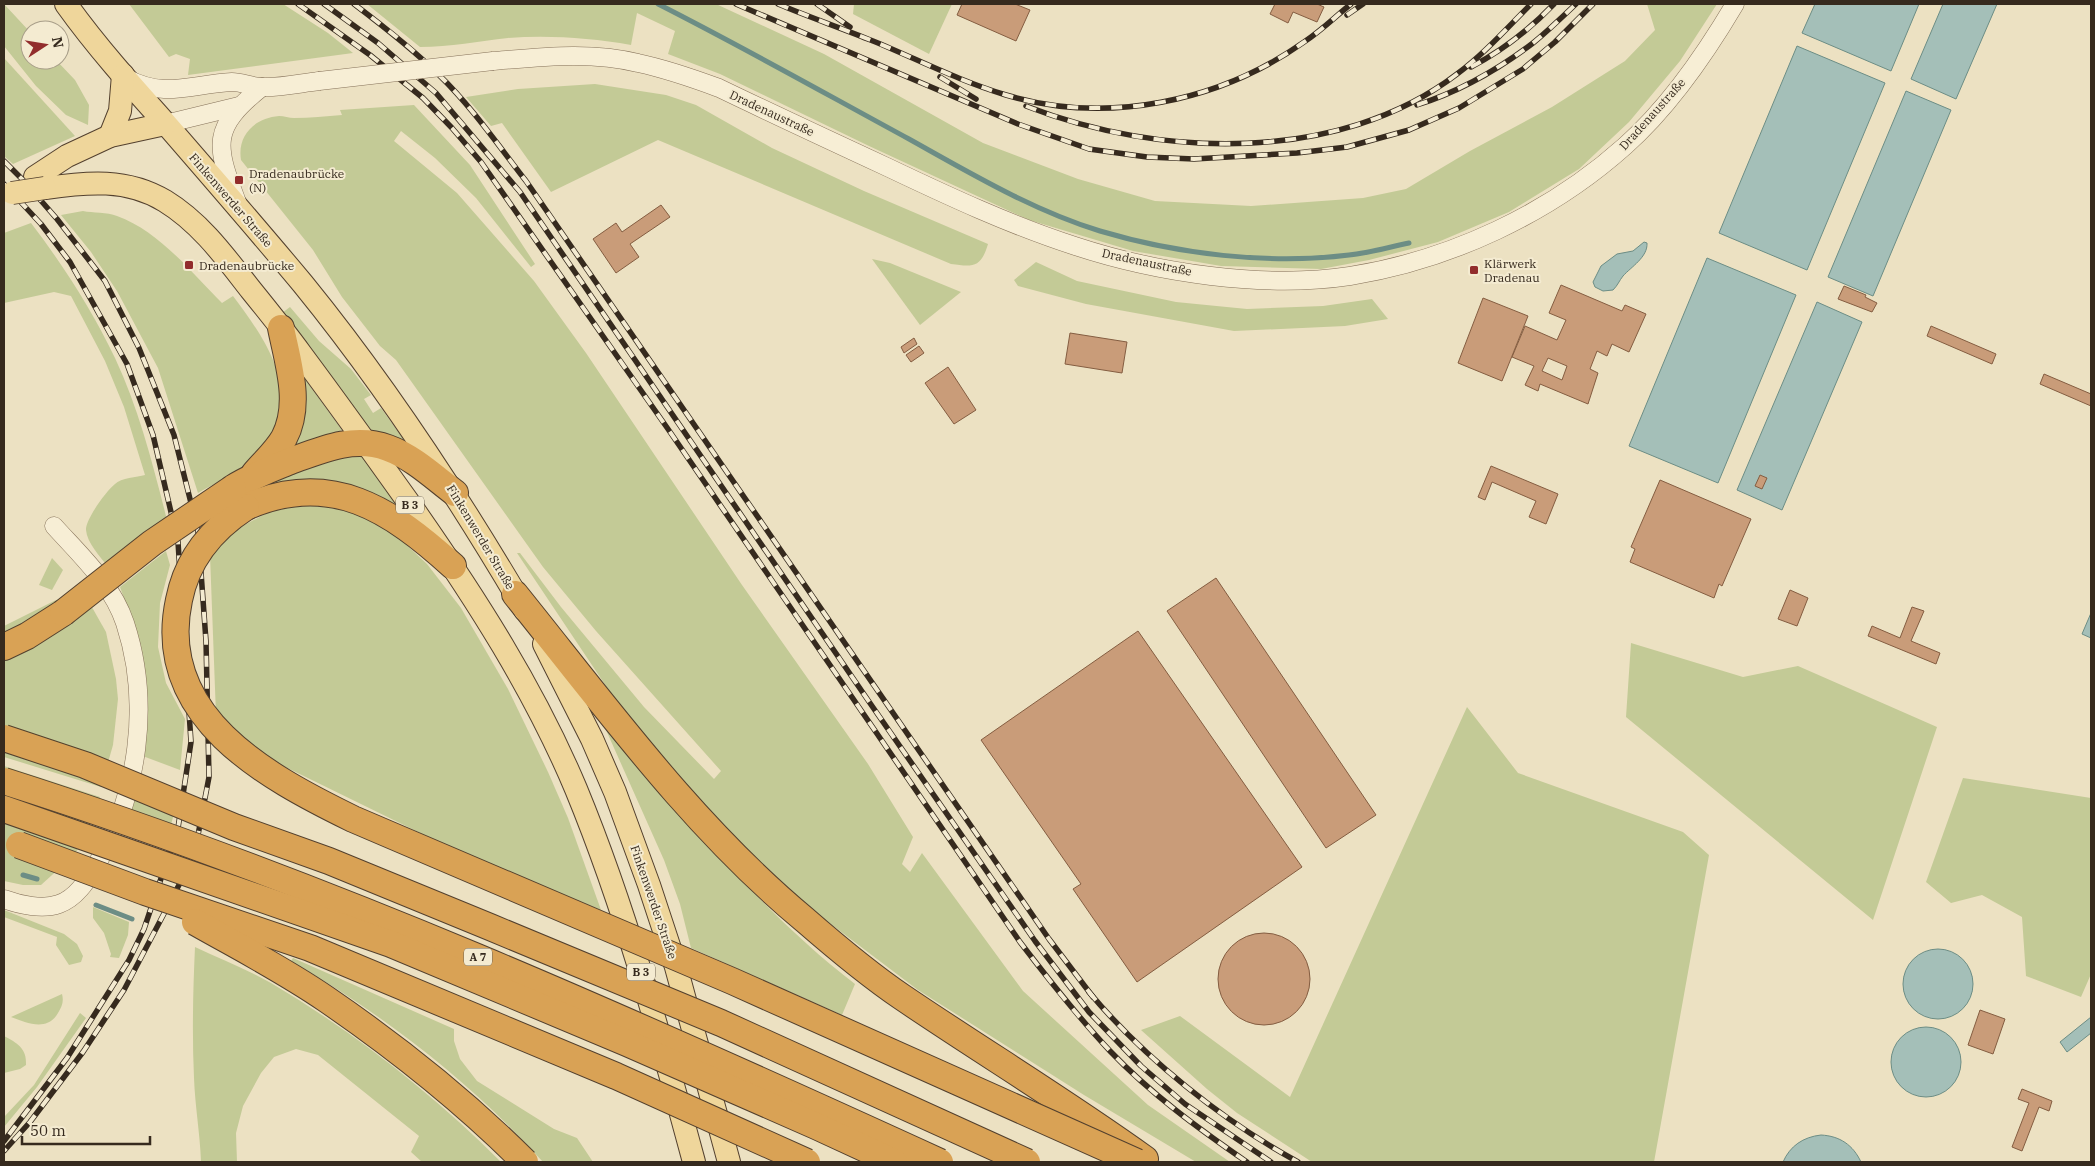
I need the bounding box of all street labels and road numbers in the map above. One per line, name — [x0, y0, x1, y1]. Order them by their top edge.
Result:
street label: Dradenaustraße — [1616, 75, 1688, 153]
street label: Dradenaustraße — [727, 87, 817, 139]
street label: Finkenwerder Straße — [186, 150, 276, 250]
street label: Dradenaustraße — [1101, 245, 1193, 279]
street label: Finkenwerder Straße — [444, 482, 518, 592]
road number: B 3 — [396, 496, 424, 514]
street label: Finkenwerder Straße — [627, 843, 681, 961]
road number: A 7 — [464, 949, 492, 966]
road number: B 3 — [627, 964, 655, 980]

